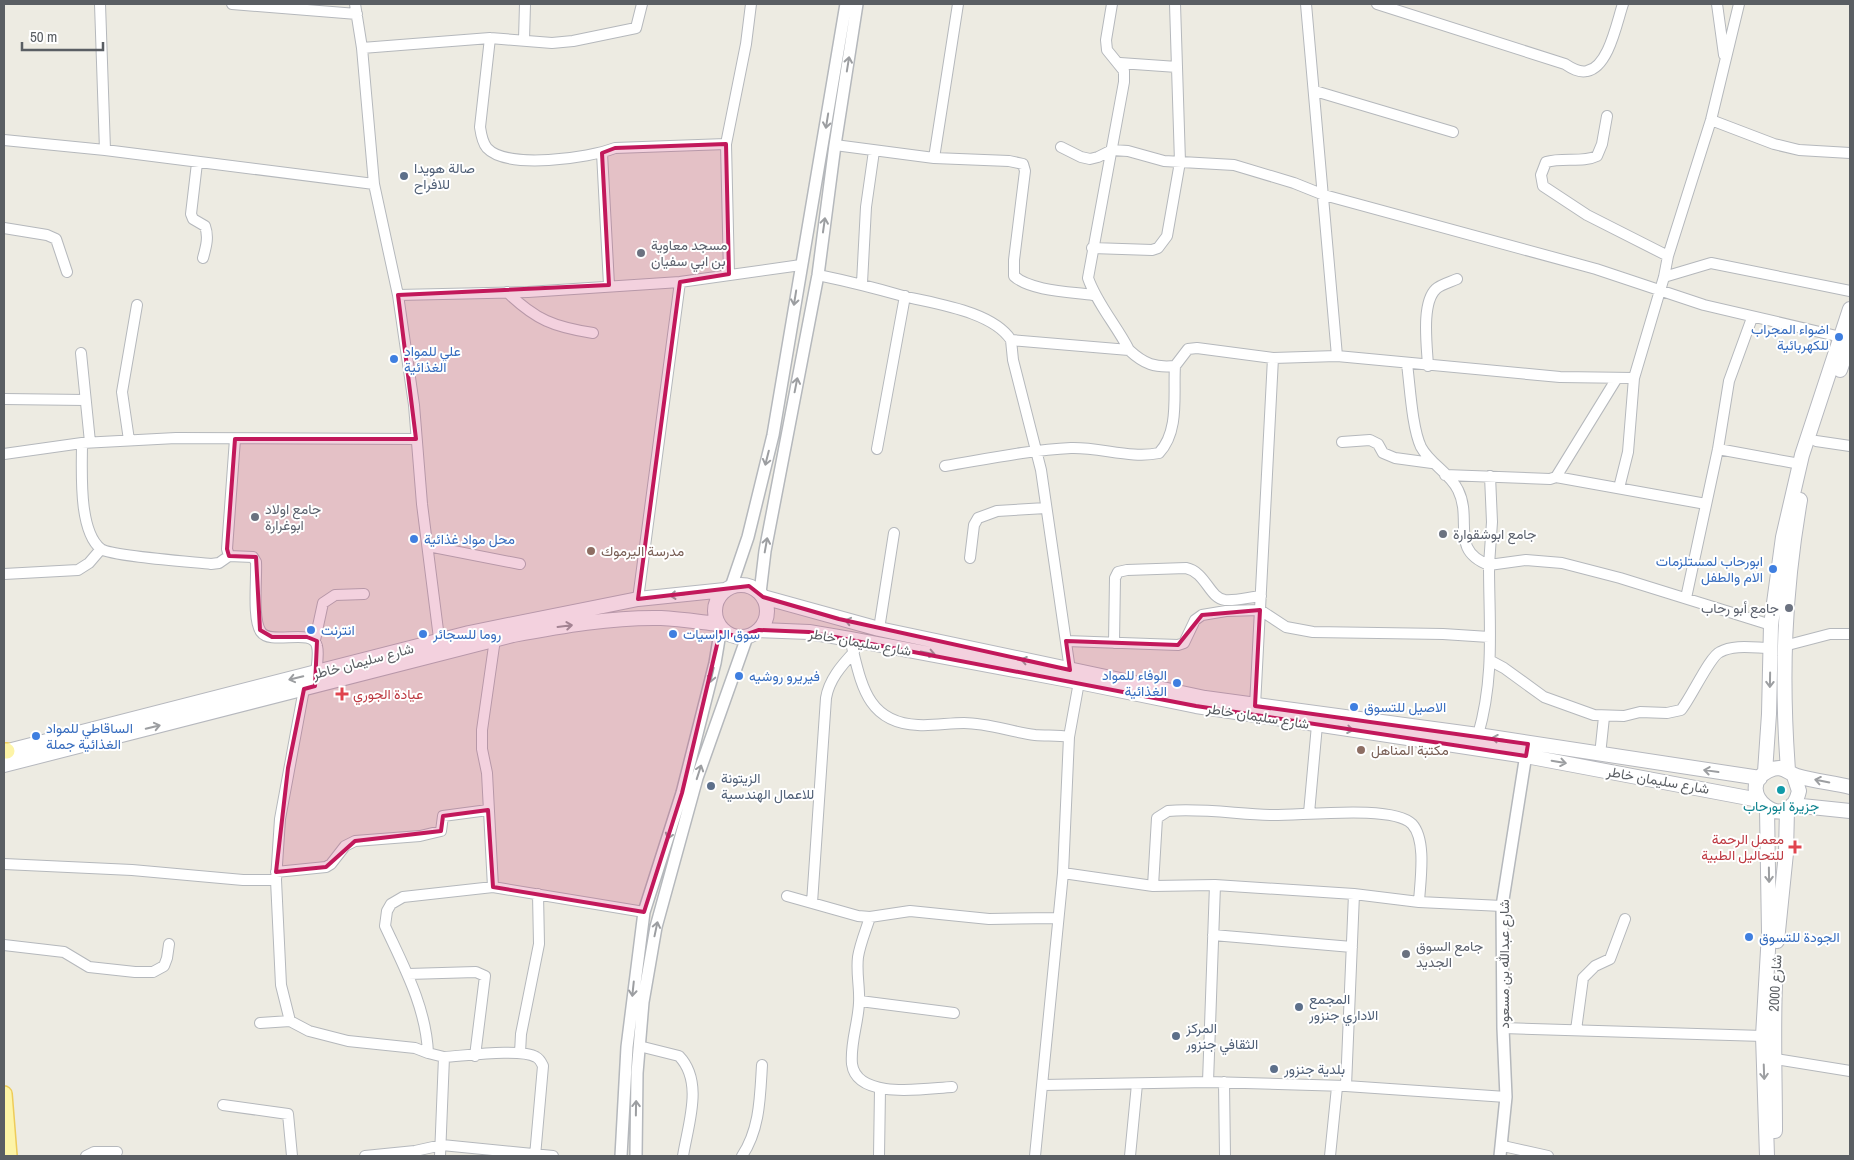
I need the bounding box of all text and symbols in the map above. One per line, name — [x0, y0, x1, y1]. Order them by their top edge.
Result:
scale bar — [22, 20, 104, 52]
text: 50 m — [30, 26, 57, 47]
one-way arrow — [843, 57, 853, 73]
one-way arrow — [822, 113, 832, 129]
place label: صالة هويدا للافراح — [414, 159, 475, 195]
marker: صالة هويدا للافراح — [398, 170, 410, 182]
one-way arrow — [819, 218, 829, 234]
place label: مسجد معاوية بن ابي سفيان — [651, 236, 727, 273]
marker: مسجد معاوية بن ابي سفيان — [635, 247, 647, 259]
one-way arrow — [790, 290, 800, 306]
place label: اضواء المجراب للكهربائية — [1751, 320, 1829, 354]
marker: اضواء المجراب للكهربائية — [1833, 331, 1845, 343]
place label: علي للمواد الغذائية — [404, 342, 461, 376]
marker: علي للمواد الغذائية — [388, 353, 400, 365]
one-way arrow — [791, 378, 801, 394]
one-way arrow — [762, 450, 771, 466]
place label: جامع اولاد ابوغرارة — [265, 500, 321, 534]
marker: جامع اولاد ابوغرارة — [249, 511, 261, 523]
place label: جامع ابوشقوارة — [1453, 525, 1536, 545]
marker: جامع ابوشقوارة — [1437, 528, 1449, 540]
place label: محل مواد غذائية — [424, 530, 515, 548]
marker: محل مواد غذائية — [408, 533, 420, 545]
one-way arrow — [761, 537, 771, 553]
place label: مدرسة اليرموك — [601, 542, 684, 560]
marker: مدرسة اليرموك — [585, 545, 597, 557]
place label: ابورحاب لمستلزمات الام والطفل — [1656, 552, 1763, 586]
marker: ابورحاب لمستلزمات الام والطفل — [1767, 563, 1779, 575]
one-way arrow — [669, 591, 685, 600]
place label: جامع أبو رحاب — [1701, 599, 1779, 619]
marker: جامع أبو رحاب — [1783, 602, 1795, 614]
one-way arrow — [845, 617, 861, 626]
place label: انترنت — [321, 621, 355, 639]
one-way arrow — [557, 621, 573, 631]
marker: انترنت — [305, 624, 317, 636]
street label: شارع سليمان خاطر — [806, 624, 913, 662]
place label: روما للسجائر — [432, 625, 502, 643]
place label: سوق الراسيات — [683, 625, 760, 643]
marker: روما للسجائر — [417, 628, 429, 640]
marker: سوق الراسيات — [667, 628, 679, 640]
street label: شارع سليمان خاطر — [310, 639, 416, 685]
one-way arrow — [920, 649, 936, 659]
one-way arrow — [1020, 656, 1036, 665]
one-way arrow — [707, 666, 716, 682]
place label: الوفاء للمواد الغذائية — [1102, 666, 1167, 700]
place label: فيريرو روشيه — [749, 667, 820, 685]
marker: فيريرو روشيه — [733, 670, 745, 682]
one-way arrow — [1765, 672, 1775, 688]
one-way arrow — [289, 674, 305, 683]
marker: الوفاء للمواد الغذائية — [1171, 677, 1183, 689]
place label: عيادة الجوري — [353, 685, 423, 706]
marker: عيادة الجوري — [335, 687, 349, 701]
place label: الاصيل للتسوق — [1364, 698, 1446, 716]
street label: شارع سليمان خاطر — [1204, 699, 1311, 735]
marker: الاصيل للتسوق — [1348, 701, 1360, 713]
place label: الساقاطي للمواد الغذائية جملة — [46, 719, 133, 753]
one-way arrow — [144, 722, 160, 731]
one-way arrow — [1338, 724, 1354, 734]
marker: الساقاطي للمواد الغذائية جملة — [30, 730, 42, 742]
one-way arrow — [1491, 734, 1507, 744]
place label: مكتبة المناهل — [1371, 741, 1449, 759]
marker: مكتبة المناهل — [1355, 744, 1367, 756]
one-way arrow — [1551, 758, 1567, 768]
street label: شارع سليمان خاطر — [1604, 762, 1711, 800]
one-way arrow — [695, 765, 705, 781]
one-way arrow — [1704, 766, 1720, 776]
place label: الزيتونة للاعمال الهندسية — [721, 769, 814, 804]
one-way arrow — [1815, 776, 1831, 785]
marker: الزيتونة للاعمال الهندسية — [705, 780, 717, 792]
marker: جزيرة ابورحاب — [1775, 784, 1787, 796]
place label: جزيرة ابورحاب — [1743, 797, 1819, 815]
one-way arrow — [664, 823, 674, 839]
place label: معمل الرحمة للتحاليل الطبية — [1701, 830, 1784, 864]
marker: معمل الرحمة للتحاليل الطبية — [1788, 840, 1802, 854]
one-way arrow — [1764, 866, 1774, 883]
street label: شارع عبدالله بن مسعود — [1495, 899, 1515, 1029]
one-way arrow — [652, 921, 661, 937]
place label: الجودة للتسوق — [1759, 928, 1840, 946]
marker: الجودة للتسوق — [1743, 931, 1755, 943]
place label: جامع السوق الجديد — [1416, 937, 1483, 971]
marker: جامع السوق الجديد — [1400, 948, 1412, 960]
street label: شارع 2000 — [1765, 954, 1787, 1012]
one-way arrow — [628, 981, 638, 997]
place label: المجمع الاداري جنزور — [1308, 990, 1378, 1027]
marker: المجمع الاداري جنزور — [1293, 1001, 1305, 1013]
place label: المركز الثقافي جنزور — [1185, 1019, 1258, 1056]
marker: المركز الثقافي جنزور — [1170, 1030, 1182, 1042]
place label: بلدية جنزور — [1283, 1060, 1345, 1078]
marker: بلدية جنزور — [1268, 1063, 1280, 1075]
one-way arrow — [1759, 1064, 1769, 1080]
one-way arrow — [631, 1100, 641, 1116]

